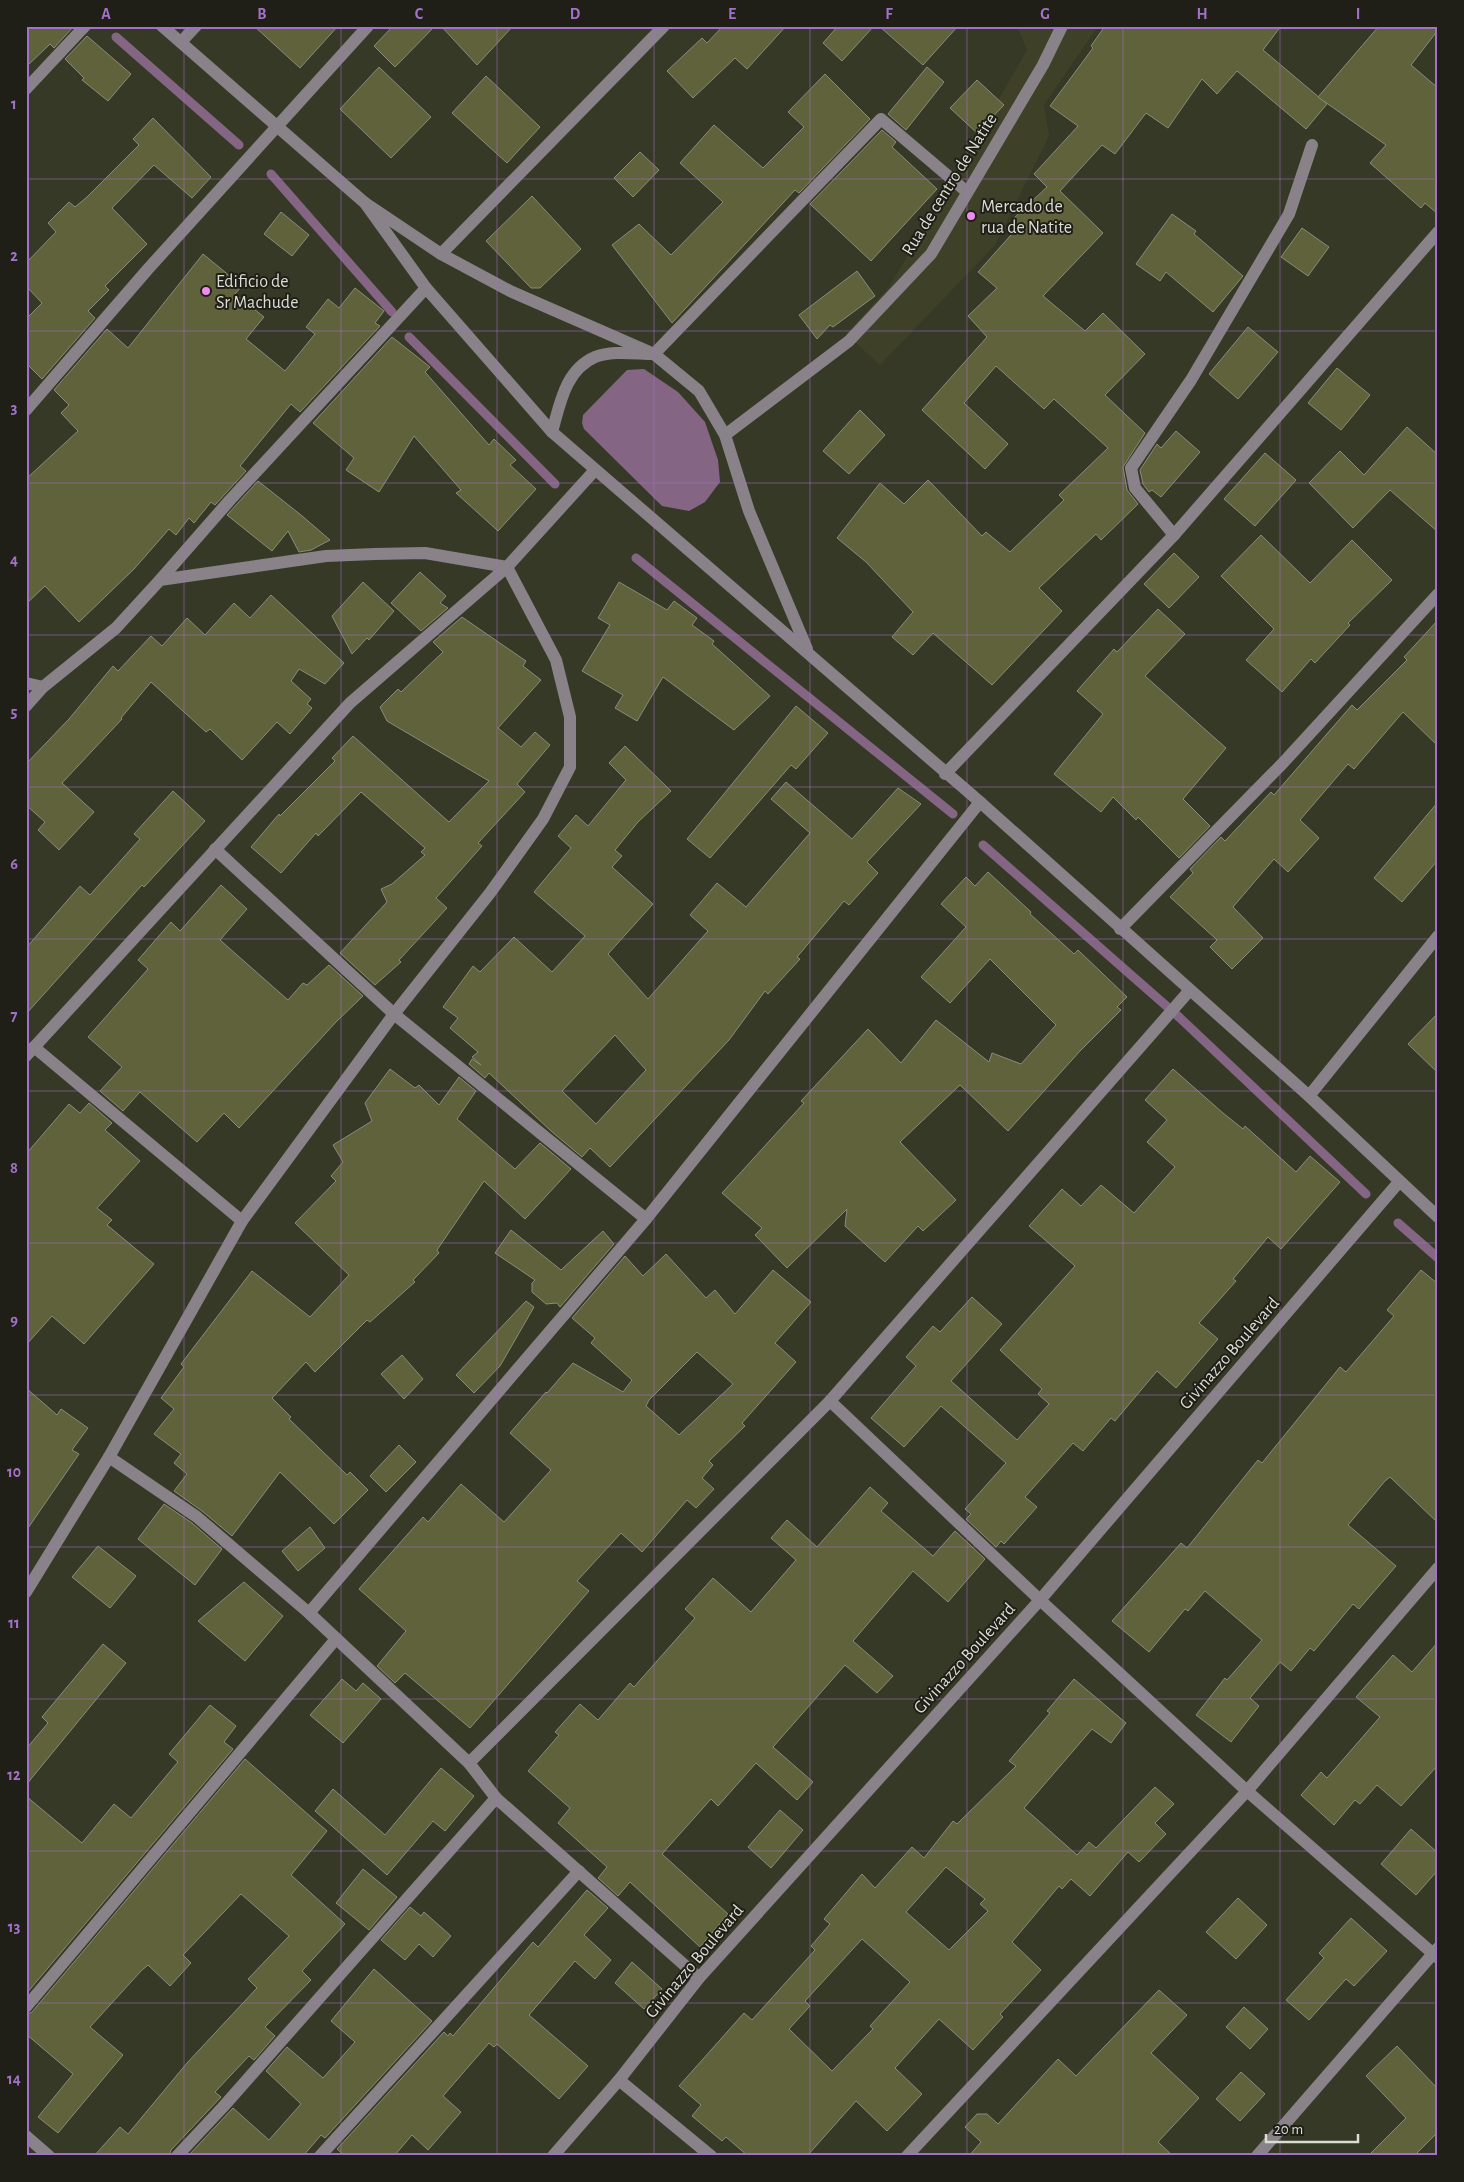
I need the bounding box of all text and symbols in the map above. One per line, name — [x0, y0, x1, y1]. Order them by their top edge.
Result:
text: A — [101, 6, 111, 22]
text: B — [257, 6, 267, 22]
text: C — [415, 6, 424, 22]
text: D — [570, 6, 581, 22]
text: E — [728, 6, 736, 22]
text: F — [885, 6, 893, 22]
text: G — [1040, 6, 1050, 22]
text: H — [1196, 6, 1208, 22]
text: I — [1356, 6, 1360, 22]
text: 1 — [11, 96, 17, 112]
street label: Rua de centro de Natite — [899, 111, 1001, 259]
place label: Mercado de rua de Natite — [981, 198, 1072, 237]
marker: Mercado de rua de Natite — [965, 210, 977, 222]
text: 2 — [10, 248, 18, 264]
place label: Edificio de Sr Machude — [216, 273, 299, 312]
marker: Edificio de Sr Machude — [200, 285, 212, 297]
text: 3 — [11, 400, 18, 416]
text: 4 — [10, 552, 18, 568]
text: 5 — [11, 704, 18, 720]
text: 6 — [10, 856, 18, 872]
text: 7 — [11, 1008, 18, 1024]
text: 8 — [10, 1160, 18, 1176]
street label: Givinazzo Boulevard — [1176, 1294, 1283, 1413]
text: 9 — [10, 1312, 18, 1328]
text: 10 — [7, 1464, 21, 1480]
street label: Givinazzo Boulevard — [911, 1600, 1019, 1717]
text: 11 — [8, 1615, 20, 1631]
text: 12 — [7, 1767, 21, 1783]
street label: Givinazzo Boulevard — [642, 1901, 747, 2022]
text: 13 — [8, 1919, 20, 1935]
text: 14 — [7, 2071, 21, 2087]
scale bar — [1266, 2112, 1359, 2144]
text: 20 m — [1274, 2122, 1303, 2137]

